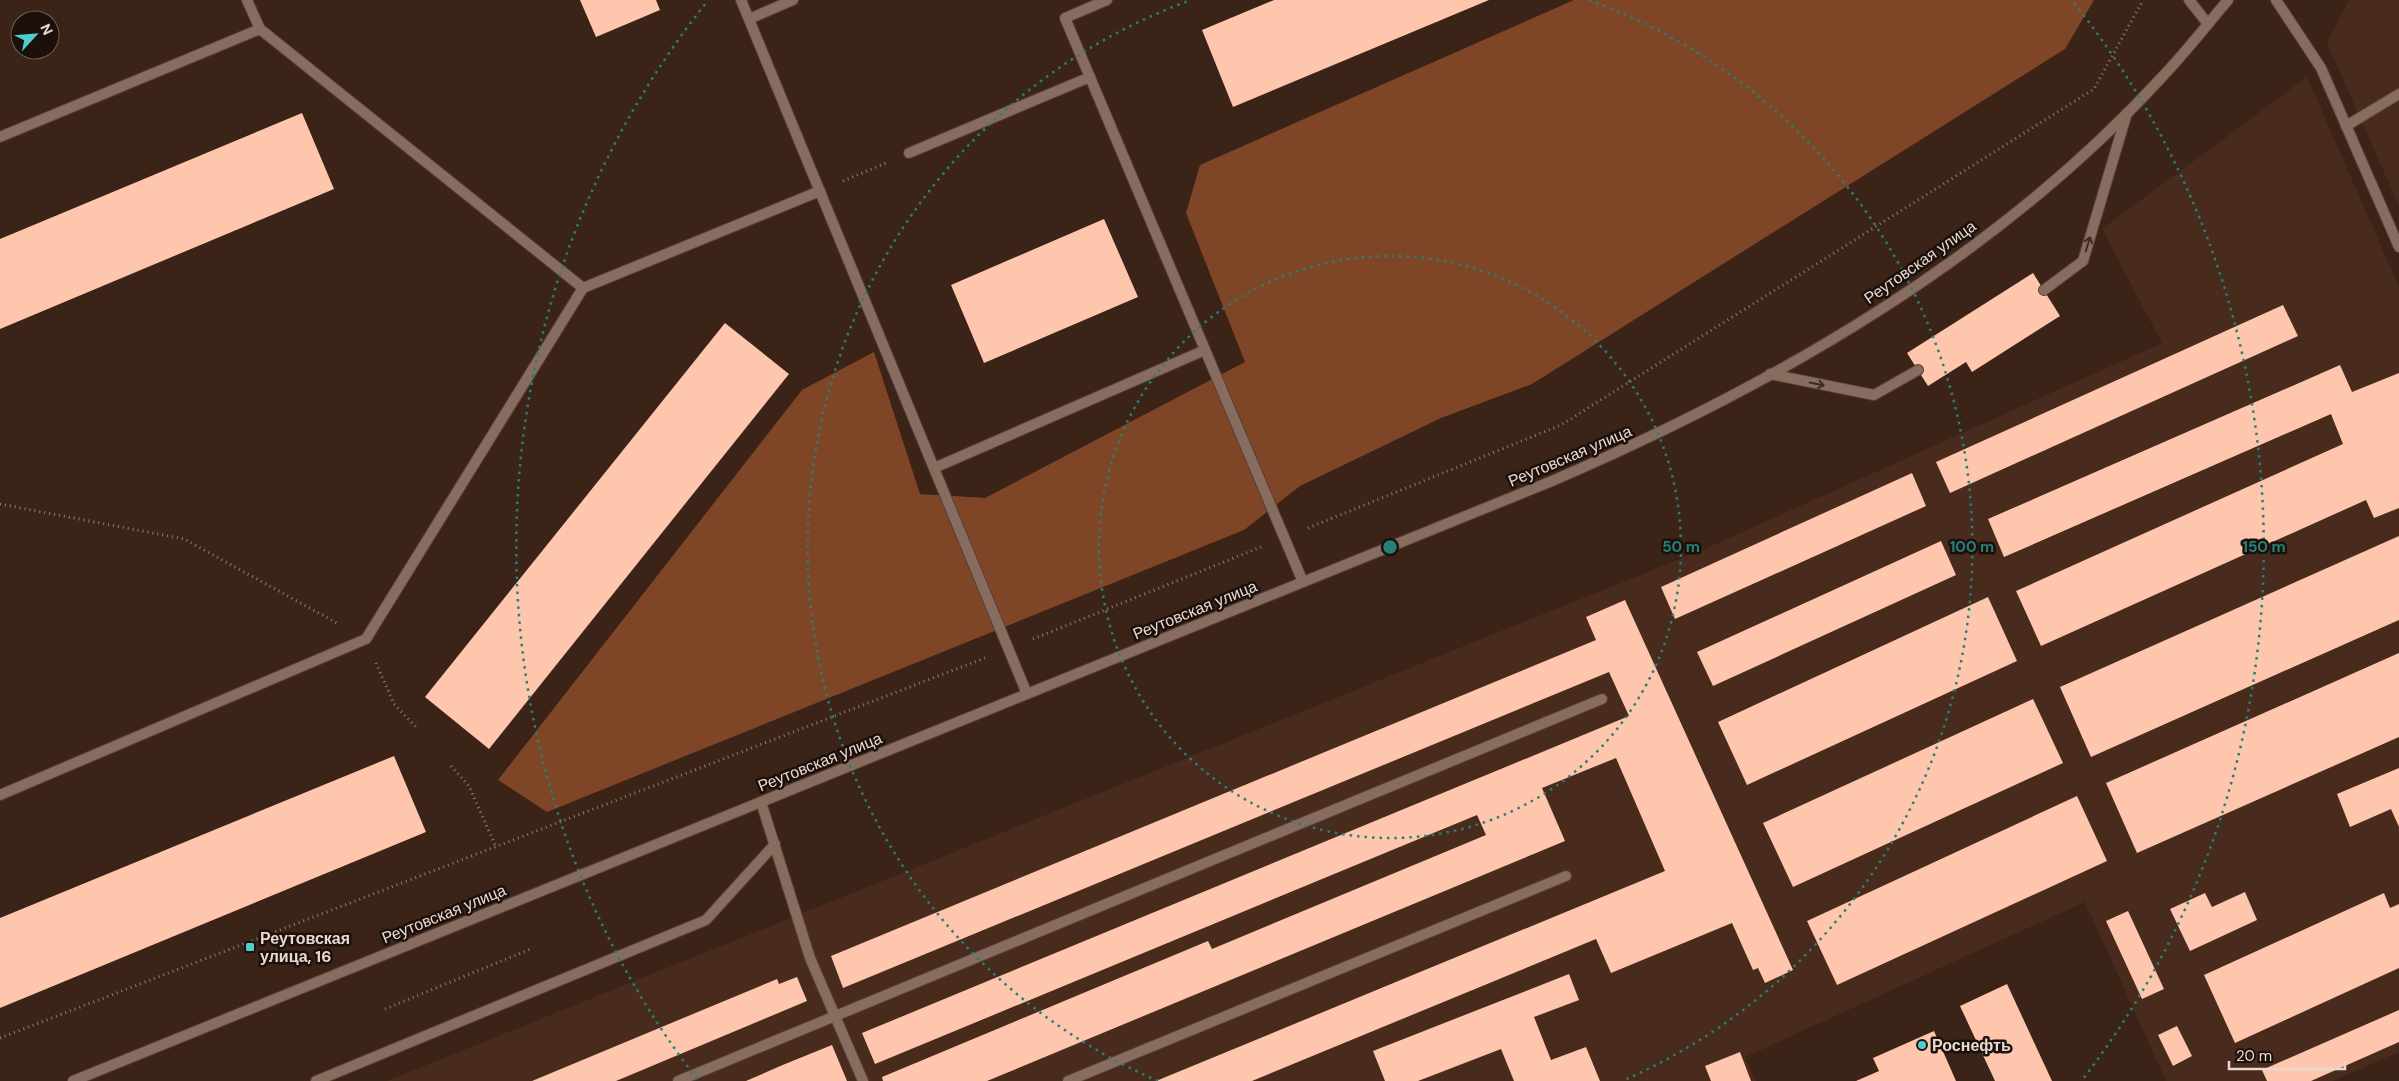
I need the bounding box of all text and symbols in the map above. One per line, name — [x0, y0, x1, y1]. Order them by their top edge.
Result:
north arrow — [10, 10, 60, 60]
text: N — [36, 21, 57, 38]
street label: Реутовская улица — [1860, 215, 1980, 309]
one-way arrow — [2083, 236, 2093, 252]
one-way arrow — [1809, 379, 1825, 389]
street label: Реутовская улица — [1505, 420, 1635, 491]
text: 50 m — [1662, 537, 1700, 557]
text: 100 m — [1950, 537, 1994, 557]
text: 150 m — [2243, 537, 2286, 557]
centre of rings — [1381, 538, 1399, 556]
street label: Реутовская улица — [1130, 575, 1260, 645]
street label: Реутовская улица — [755, 727, 885, 797]
street label: Реутовская улица — [379, 879, 509, 949]
place label: Реутовская улица, 16 — [260, 928, 350, 967]
marker: Реутовская улица, 16 — [244, 941, 256, 953]
place label: Роснефть — [1932, 1035, 2011, 1056]
scale bar — [2229, 1038, 2345, 1070]
marker: Роснефть — [1916, 1039, 1928, 1051]
text: 20 m — [2236, 1046, 2272, 1066]

